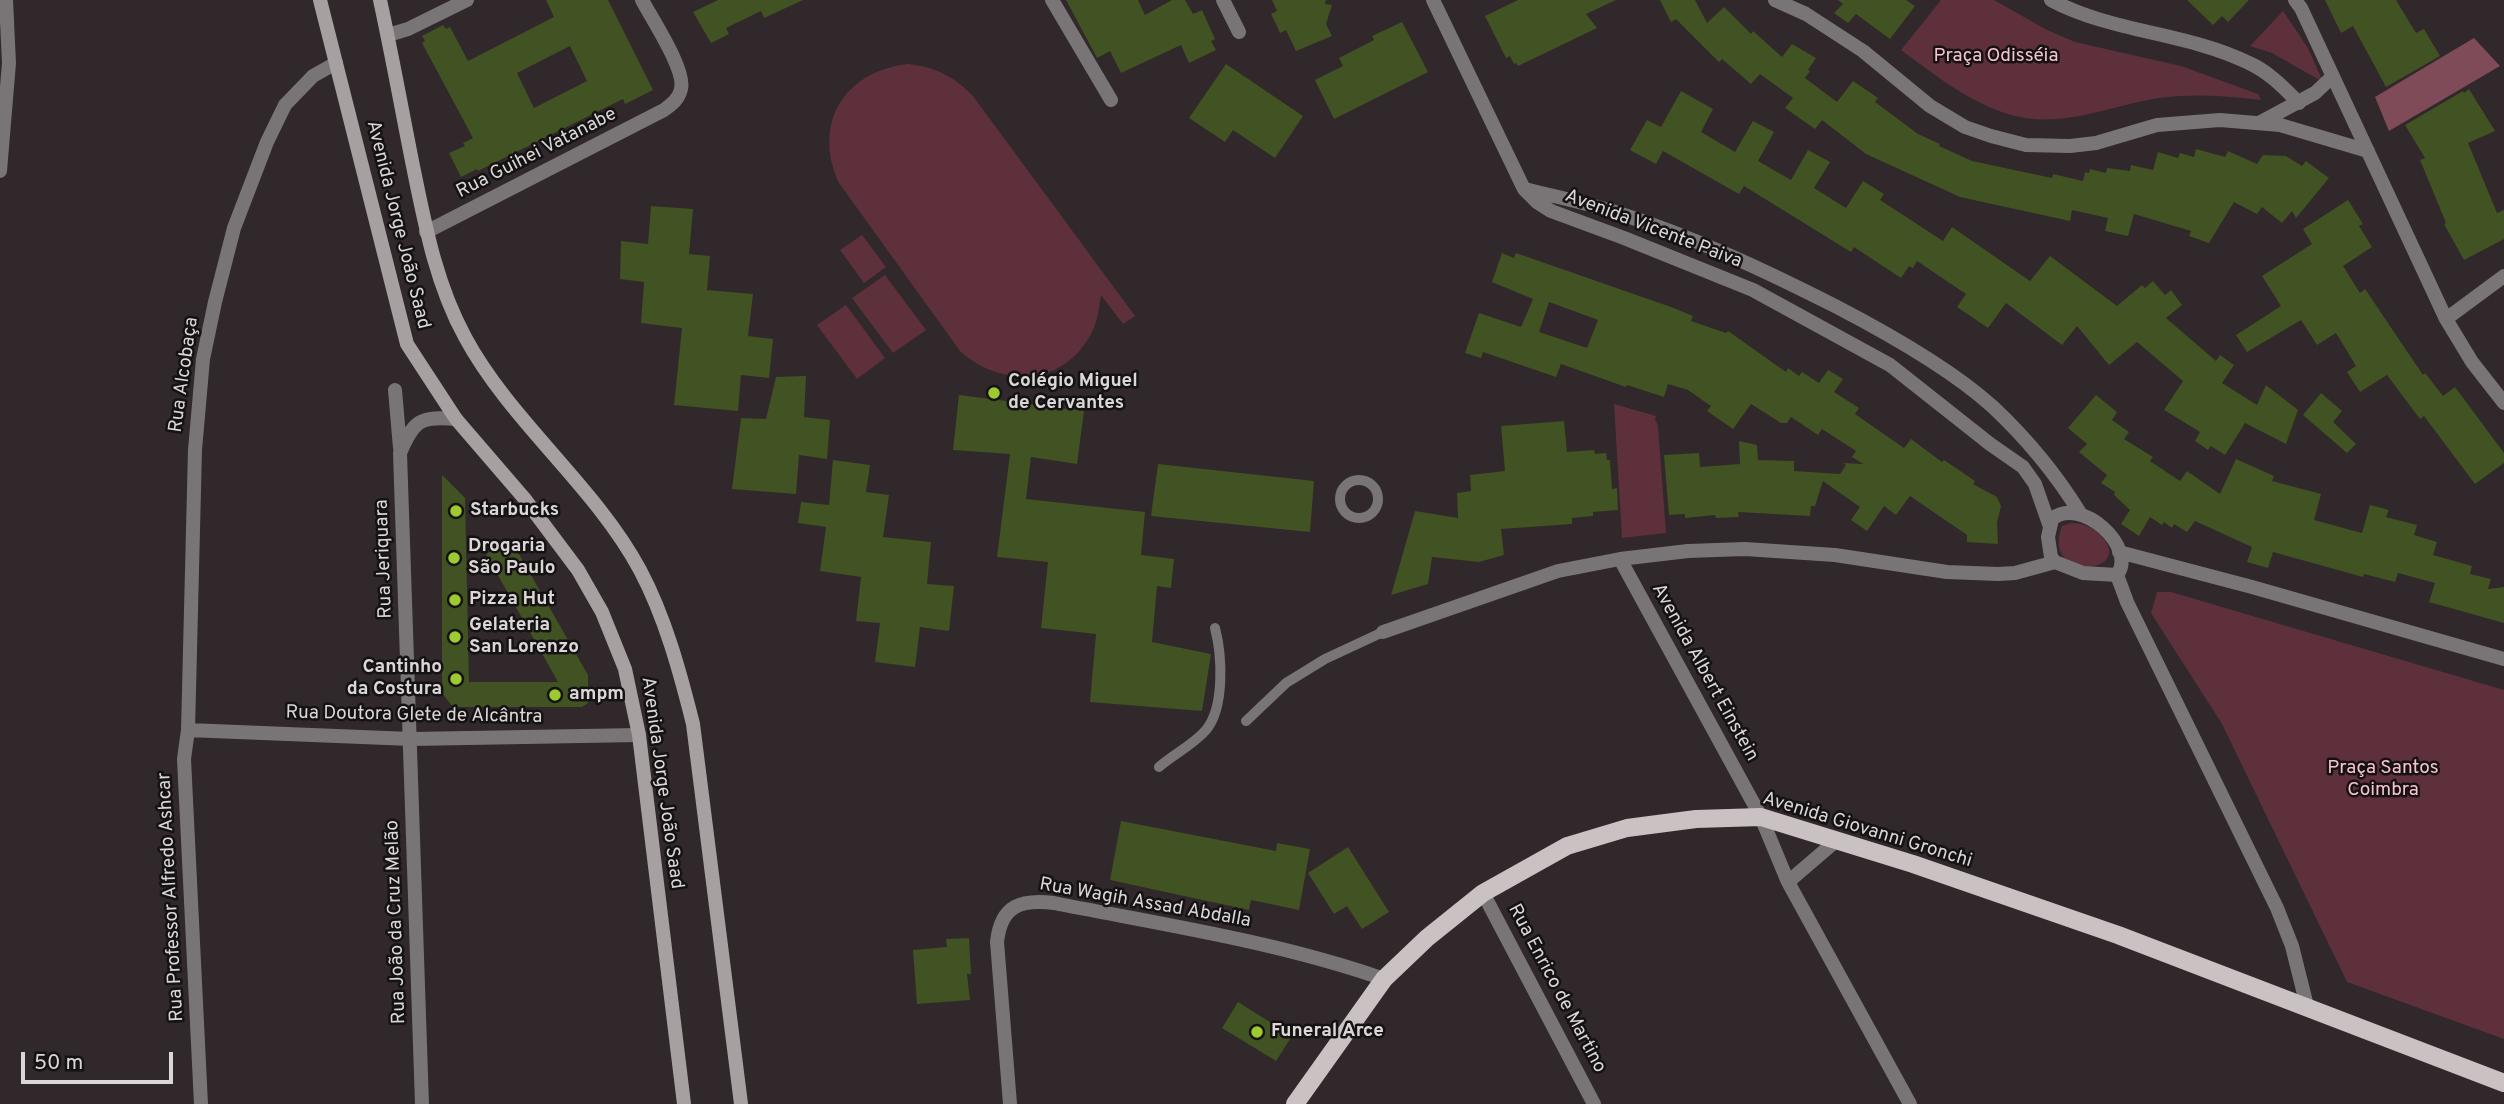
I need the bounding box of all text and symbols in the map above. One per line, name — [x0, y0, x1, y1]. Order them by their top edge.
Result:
park label: Praça Odisséia — [1934, 46, 2058, 68]
street label: Rua Guihei Vatanabe — [453, 104, 621, 204]
street label: Avenida Jorge João Saad — [360, 118, 434, 332]
street label: Avenida Vicente Paiva — [1561, 186, 1745, 274]
street label: Rua Alcobaça — [166, 316, 204, 434]
place label: Colégio Miguel de Cervantes — [1008, 371, 1138, 415]
marker: Colégio Miguel de Cervantes — [986, 385, 1002, 401]
street label: Rua Jeriquara — [372, 499, 398, 619]
place label: Starbucks — [470, 500, 559, 522]
marker: Starbucks — [448, 503, 464, 519]
place label: Drogaria São Paulo — [468, 536, 556, 580]
marker: Drogaria São Paulo — [446, 550, 462, 566]
street label: Avenida Albert Einstein — [1646, 580, 1762, 766]
place label: Pizza Hut — [469, 589, 555, 611]
marker: Pizza Hut — [447, 592, 463, 608]
place label: Gelateria San Lorenzo — [469, 615, 579, 659]
marker: Gelateria San Lorenzo — [447, 629, 463, 645]
place label: Cantinho da Costura — [347, 657, 442, 701]
marker: Cantinho da Costura — [448, 671, 464, 687]
street label: Avenida Jorge João Saad — [635, 675, 687, 891]
place label: ampm — [569, 684, 624, 706]
marker: ampm — [547, 687, 563, 703]
street label: Rua Doutora Glete de Alcântra — [285, 702, 543, 730]
park label: Praça Santos Coimbra — [2327, 758, 2439, 802]
street label: Rua Professor Alfredo Ashcar — [154, 772, 190, 1022]
street label: Avenida Giovanni Gronchi — [1759, 788, 1975, 874]
street label: Rua João da Cruz Melão — [382, 820, 412, 1024]
street label: Rua Wagih Assad Abdalla — [1037, 874, 1253, 934]
street label: Rua Enrico de Martino — [1502, 901, 1610, 1077]
place label: Funeral Arce — [1271, 1021, 1384, 1043]
marker: Funeral Arce — [1249, 1024, 1265, 1040]
scale bar — [24, 1038, 177, 1082]
text: 50 m — [34, 1050, 83, 1077]

